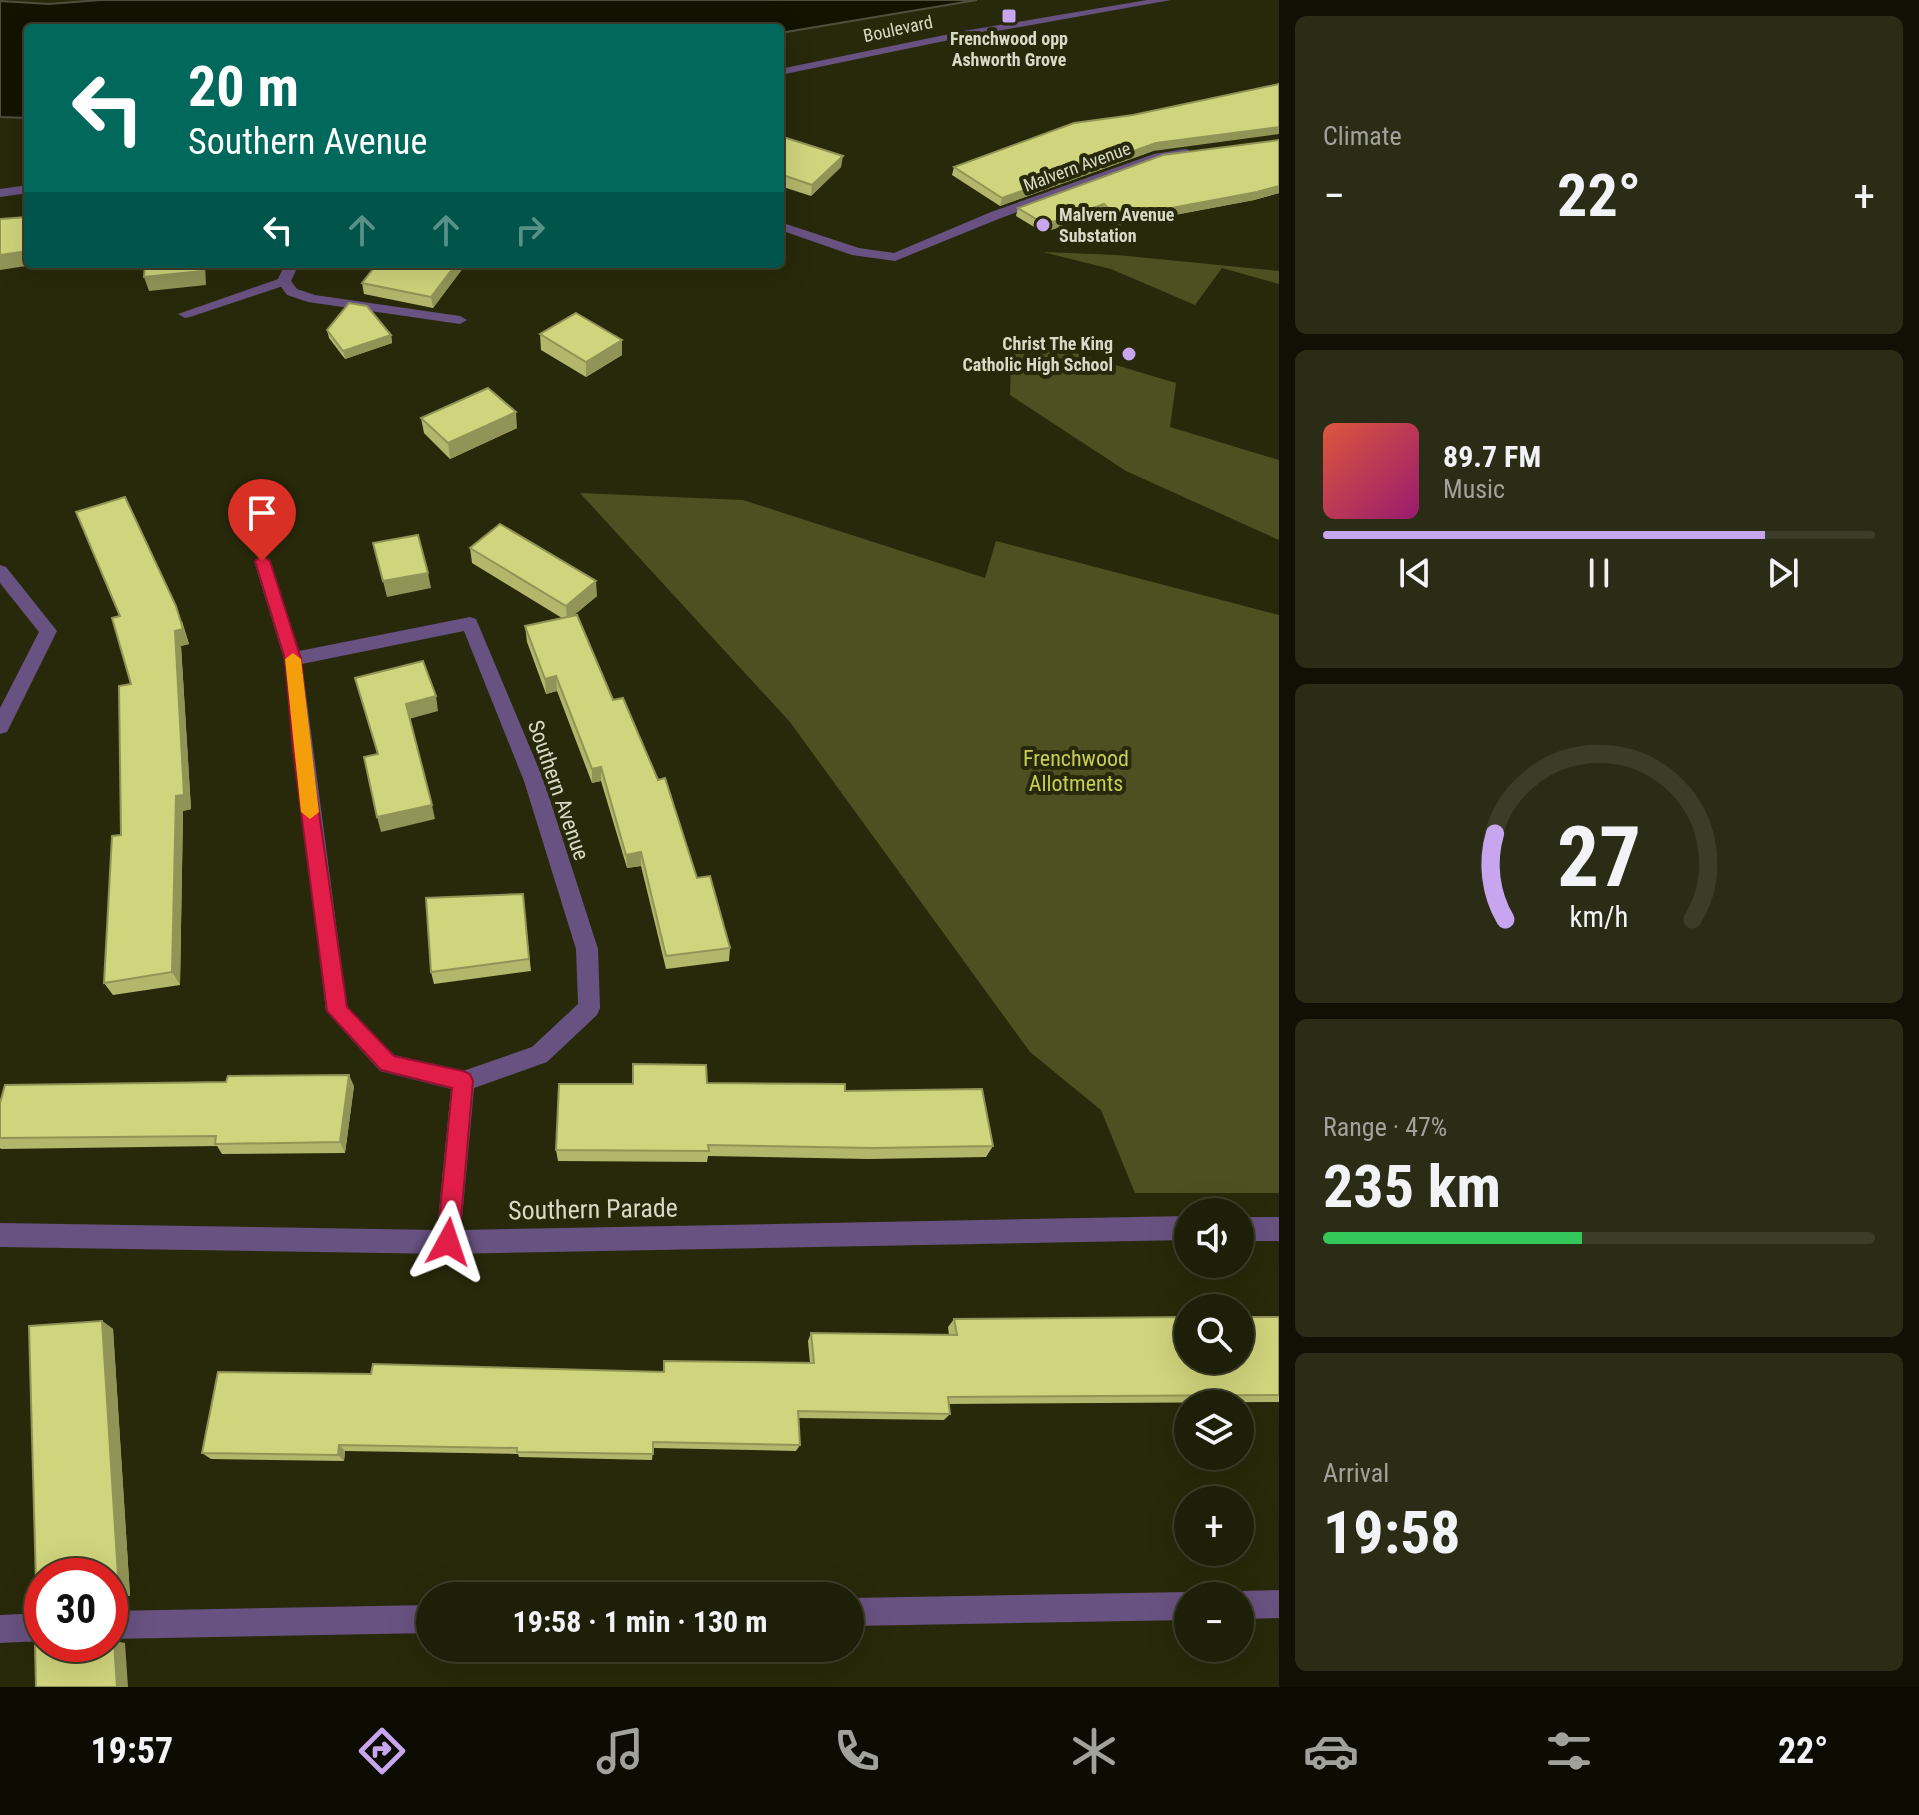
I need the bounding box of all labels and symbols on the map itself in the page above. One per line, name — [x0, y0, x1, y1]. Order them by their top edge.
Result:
marker: Frenchwood opp Ashworth Grove — [1000, 7, 1018, 25]
street label: Boulevard — [861, 11, 935, 46]
place label: Frenchwood opp Ashworth Grove — [950, 28, 1068, 70]
street label: Malvern Avenue — [1020, 137, 1133, 196]
place label: Malvern Avenue Substation — [1059, 204, 1175, 246]
marker: Malvern Avenue Substation — [1034, 216, 1052, 234]
place label: Christ The King Catholic High School — [962, 333, 1113, 375]
marker: Christ The King Catholic High School — [1120, 345, 1138, 363]
pin — [228, 479, 296, 561]
street label: Southern Avenue — [523, 717, 594, 863]
park label: Frenchwood Allotments — [1023, 746, 1129, 796]
street label: Southern Parade — [508, 1193, 678, 1225]
position arrow — [406, 1200, 490, 1284]
speed limit sign: 30 — [24, 1558, 128, 1662]

